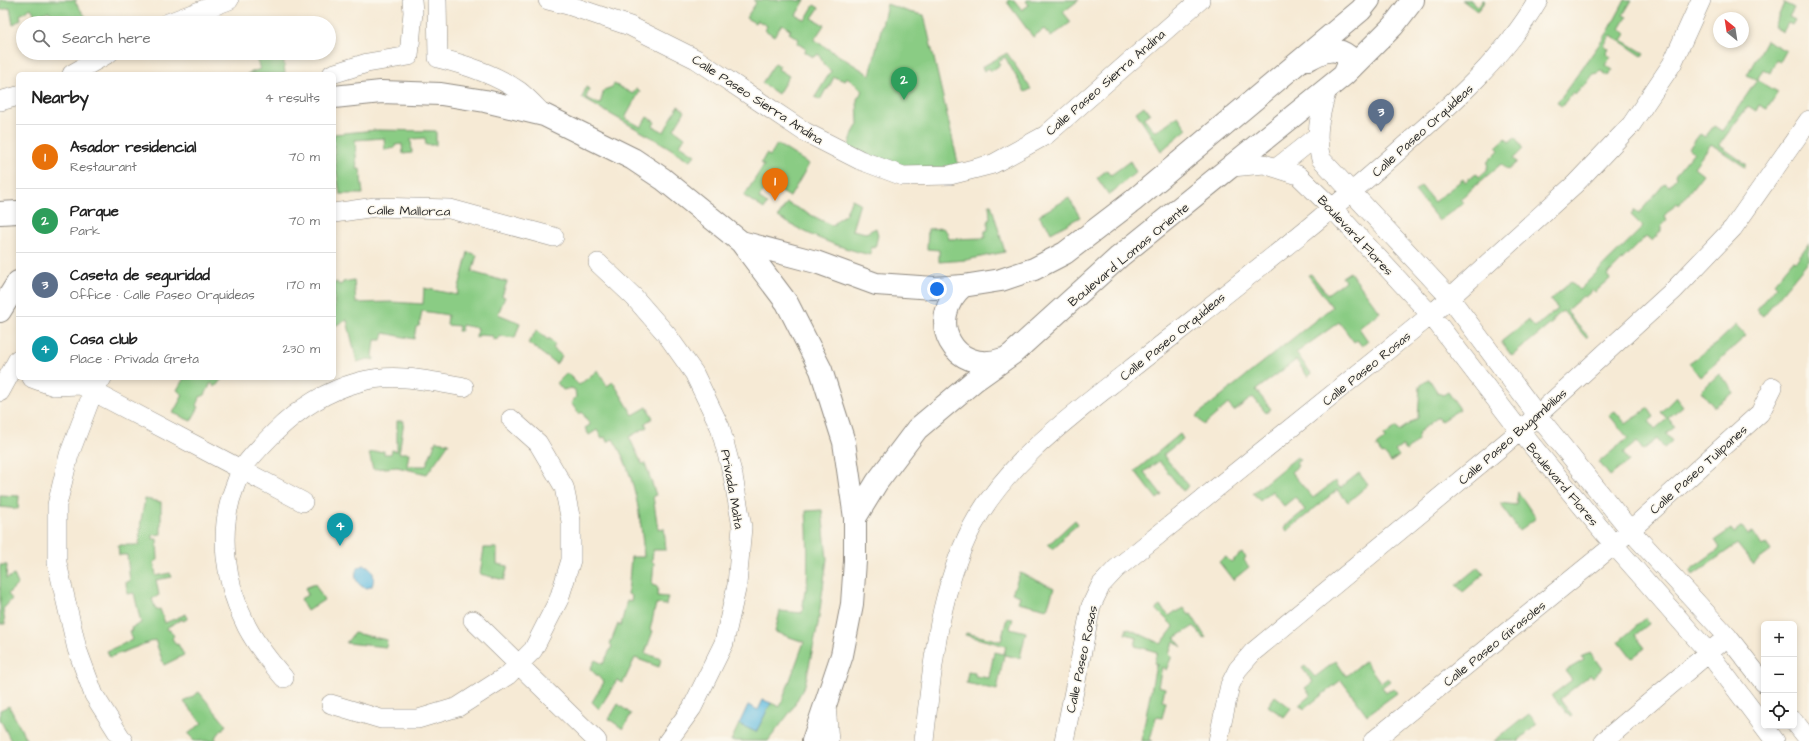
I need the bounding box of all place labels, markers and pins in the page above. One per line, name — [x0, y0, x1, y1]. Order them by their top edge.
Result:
pin: 2 — [891, 67, 917, 100]
pin: 3 — [1368, 99, 1394, 132]
pin: 1 — [762, 168, 788, 201]
pin: 4 — [327, 513, 353, 546]

